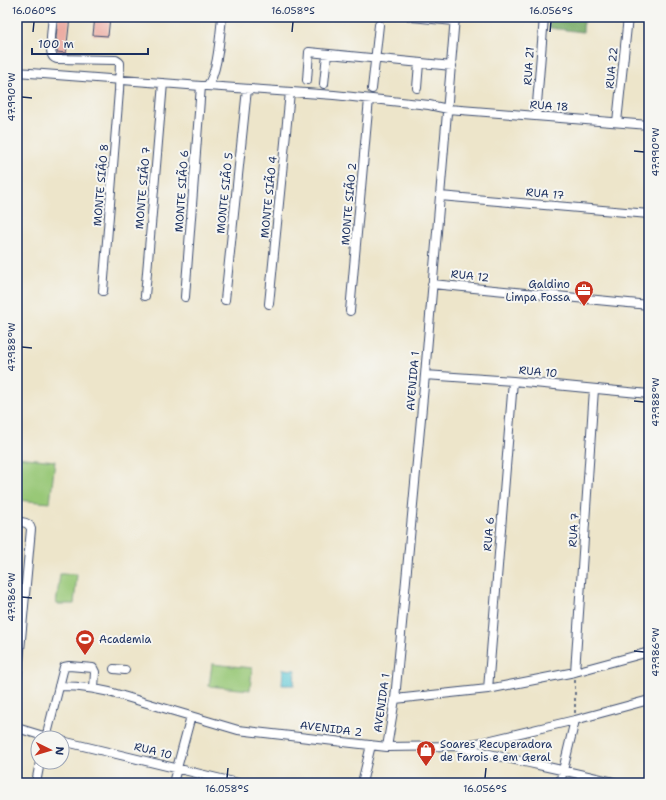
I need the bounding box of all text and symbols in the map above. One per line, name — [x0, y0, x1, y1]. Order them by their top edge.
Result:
text: 16.060°S — [12, 4, 57, 17]
text: 16.058°S — [271, 4, 315, 17]
text: 16.056°S — [529, 4, 573, 17]
scale bar — [32, 30, 148, 56]
text: 100 m — [38, 36, 74, 52]
street label: RUA 21 — [520, 46, 538, 86]
street label: RUA 22 — [602, 47, 622, 89]
text: 47.990°W — [5, 72, 18, 122]
street label: RUA 18 — [529, 97, 569, 115]
text: 47.990°W — [649, 127, 662, 177]
street label: MONTE SIÃO 8 — [89, 143, 112, 227]
street label: MONTE SIÃO 7 — [131, 146, 154, 230]
street label: MONTE SIÃO 6 — [171, 149, 192, 233]
street label: MONTE SIÃO 5 — [212, 151, 237, 234]
street label: MONTE SIÃO 4 — [256, 155, 281, 239]
street label: MONTE SIÃO 2 — [337, 162, 360, 246]
street label: RUA 17 — [525, 185, 565, 203]
street label: RUA 12 — [450, 267, 490, 285]
place label: Galdino Limpa Fossa — [505, 277, 570, 305]
office icon: Galdino Limpa Fossa — [573, 279, 595, 307]
text: 47.988°W — [5, 322, 18, 372]
street label: AVENIDA 1 — [403, 351, 423, 411]
street label: RUA 10 — [518, 363, 558, 381]
text: 47.988°W — [649, 377, 662, 427]
street label: RUA 7 — [565, 512, 583, 548]
street label: RUA 6 — [480, 516, 498, 552]
text: 47.986°W — [5, 572, 18, 622]
text: 47.986°W — [649, 627, 662, 677]
sports icon: Academia — [74, 628, 96, 656]
place label: Academia — [99, 632, 151, 647]
street label: AVENIDA 1 — [370, 672, 394, 734]
street label: AVENIDA 2 — [299, 718, 363, 740]
north arrow — [30, 730, 70, 770]
place label: Soares Recuperadora de Farois e em Geral — [440, 737, 552, 765]
street label: RUA 10 — [132, 739, 174, 763]
shop icon: Soares Recuperadora de Farois e em Geral — [415, 739, 437, 767]
text: N — [52, 746, 67, 756]
text: 16.058°S — [205, 782, 249, 795]
text: 16.056°S — [463, 782, 507, 795]

